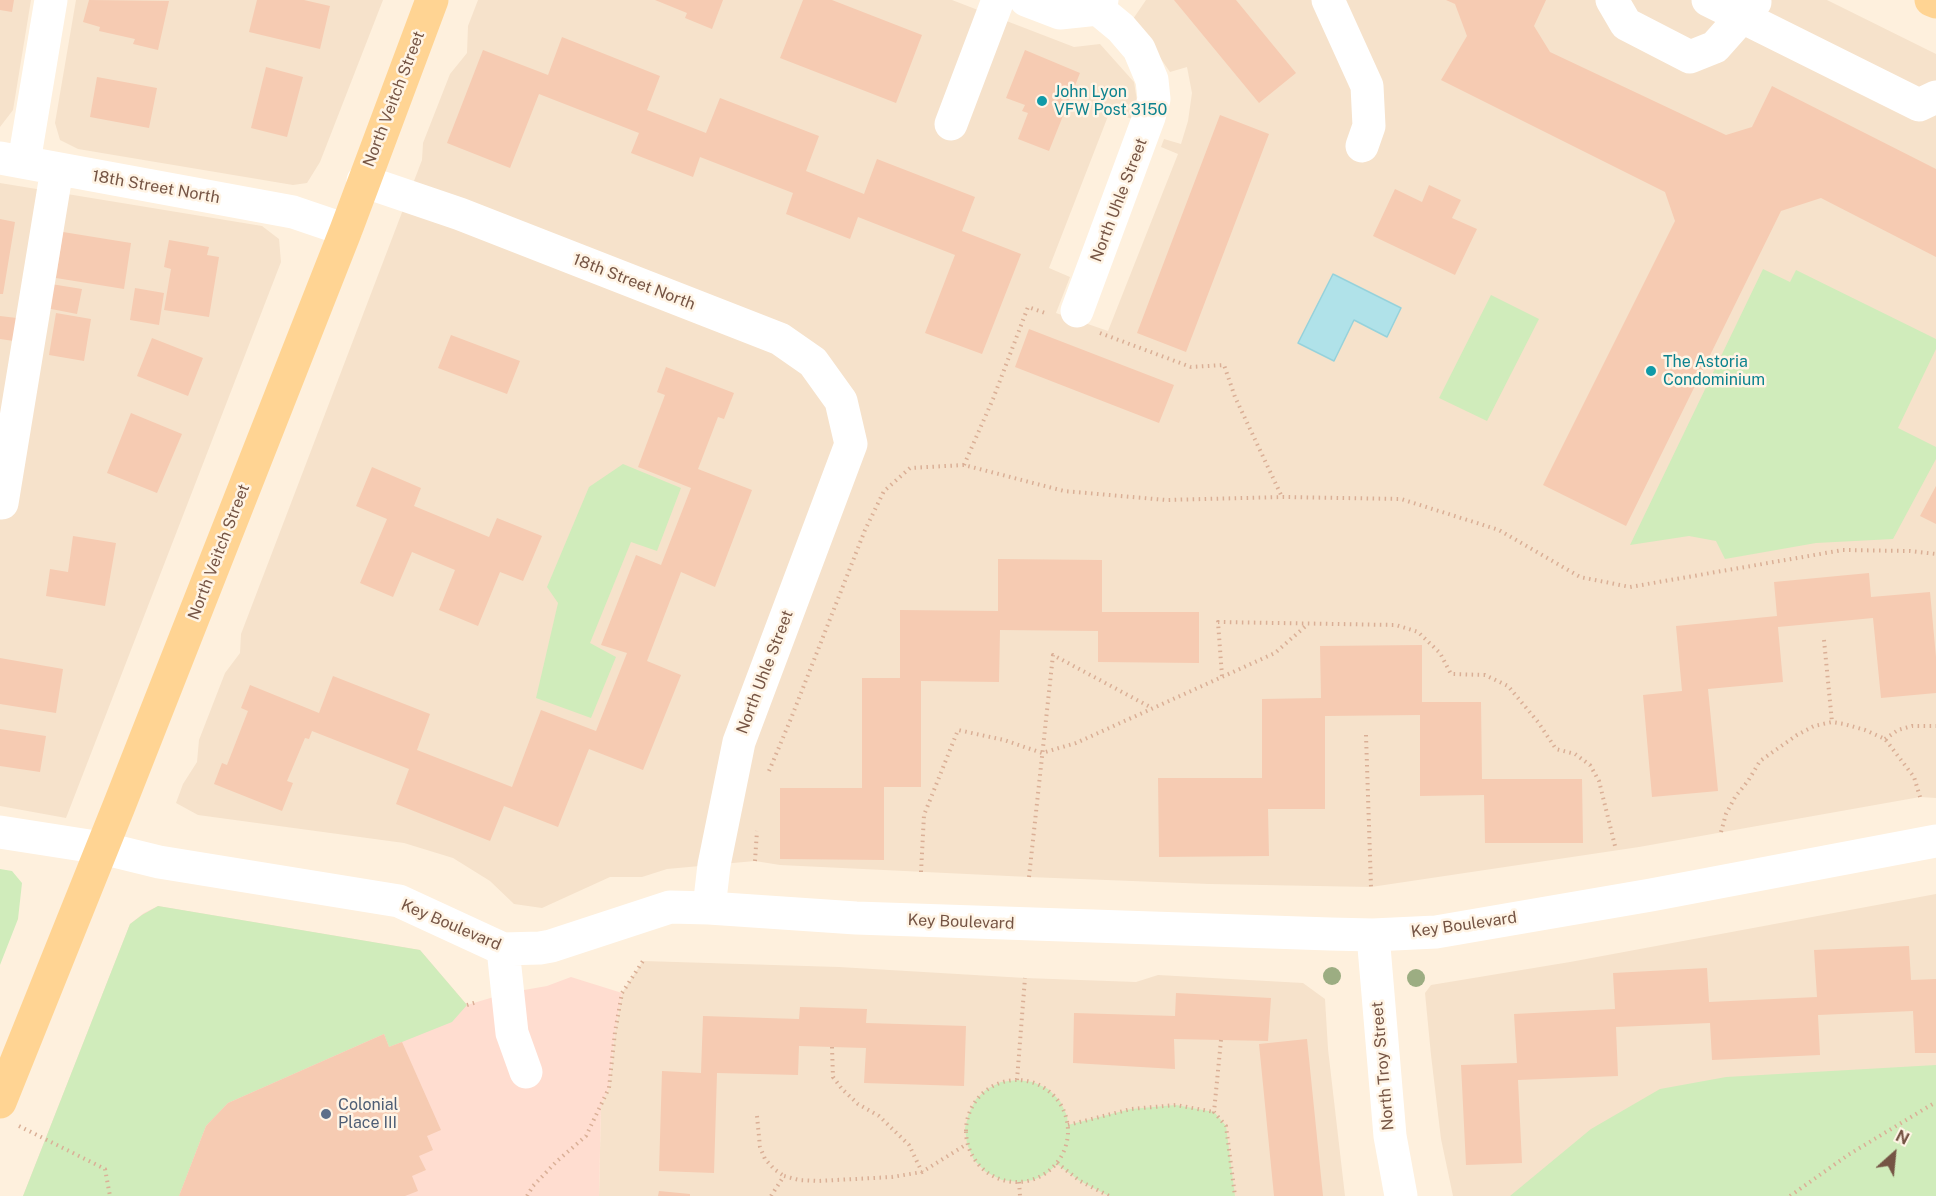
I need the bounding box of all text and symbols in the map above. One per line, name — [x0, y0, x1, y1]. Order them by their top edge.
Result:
street label: North Veitch Street — [359, 28, 429, 170]
place label: John Lyon VFW Post 3150 — [1054, 82, 1167, 120]
marker: John Lyon VFW Post 3150 — [1035, 94, 1049, 108]
street label: North Uhle Street — [1087, 135, 1151, 265]
street label: 18th Street North — [91, 166, 221, 208]
street label: 18th Street North — [570, 250, 698, 314]
place label: The Astoria Condominium — [1663, 352, 1765, 390]
marker: The Astoria Condominium — [1644, 364, 1658, 378]
street label: North Veitch Street — [184, 481, 254, 623]
street label: North Uhle Street — [733, 607, 797, 737]
street label: Key Boulevard — [398, 895, 504, 955]
street label: Key Boulevard — [1410, 908, 1518, 942]
street label: Key Boulevard — [907, 911, 1015, 933]
street label: North Troy Street — [1368, 1001, 1398, 1131]
place label: Colonial Place III — [338, 1095, 398, 1133]
marker: Colonial Place III — [319, 1107, 333, 1121]
north arrow — [1864, 1124, 1924, 1184]
text: N — [1893, 1126, 1912, 1149]

